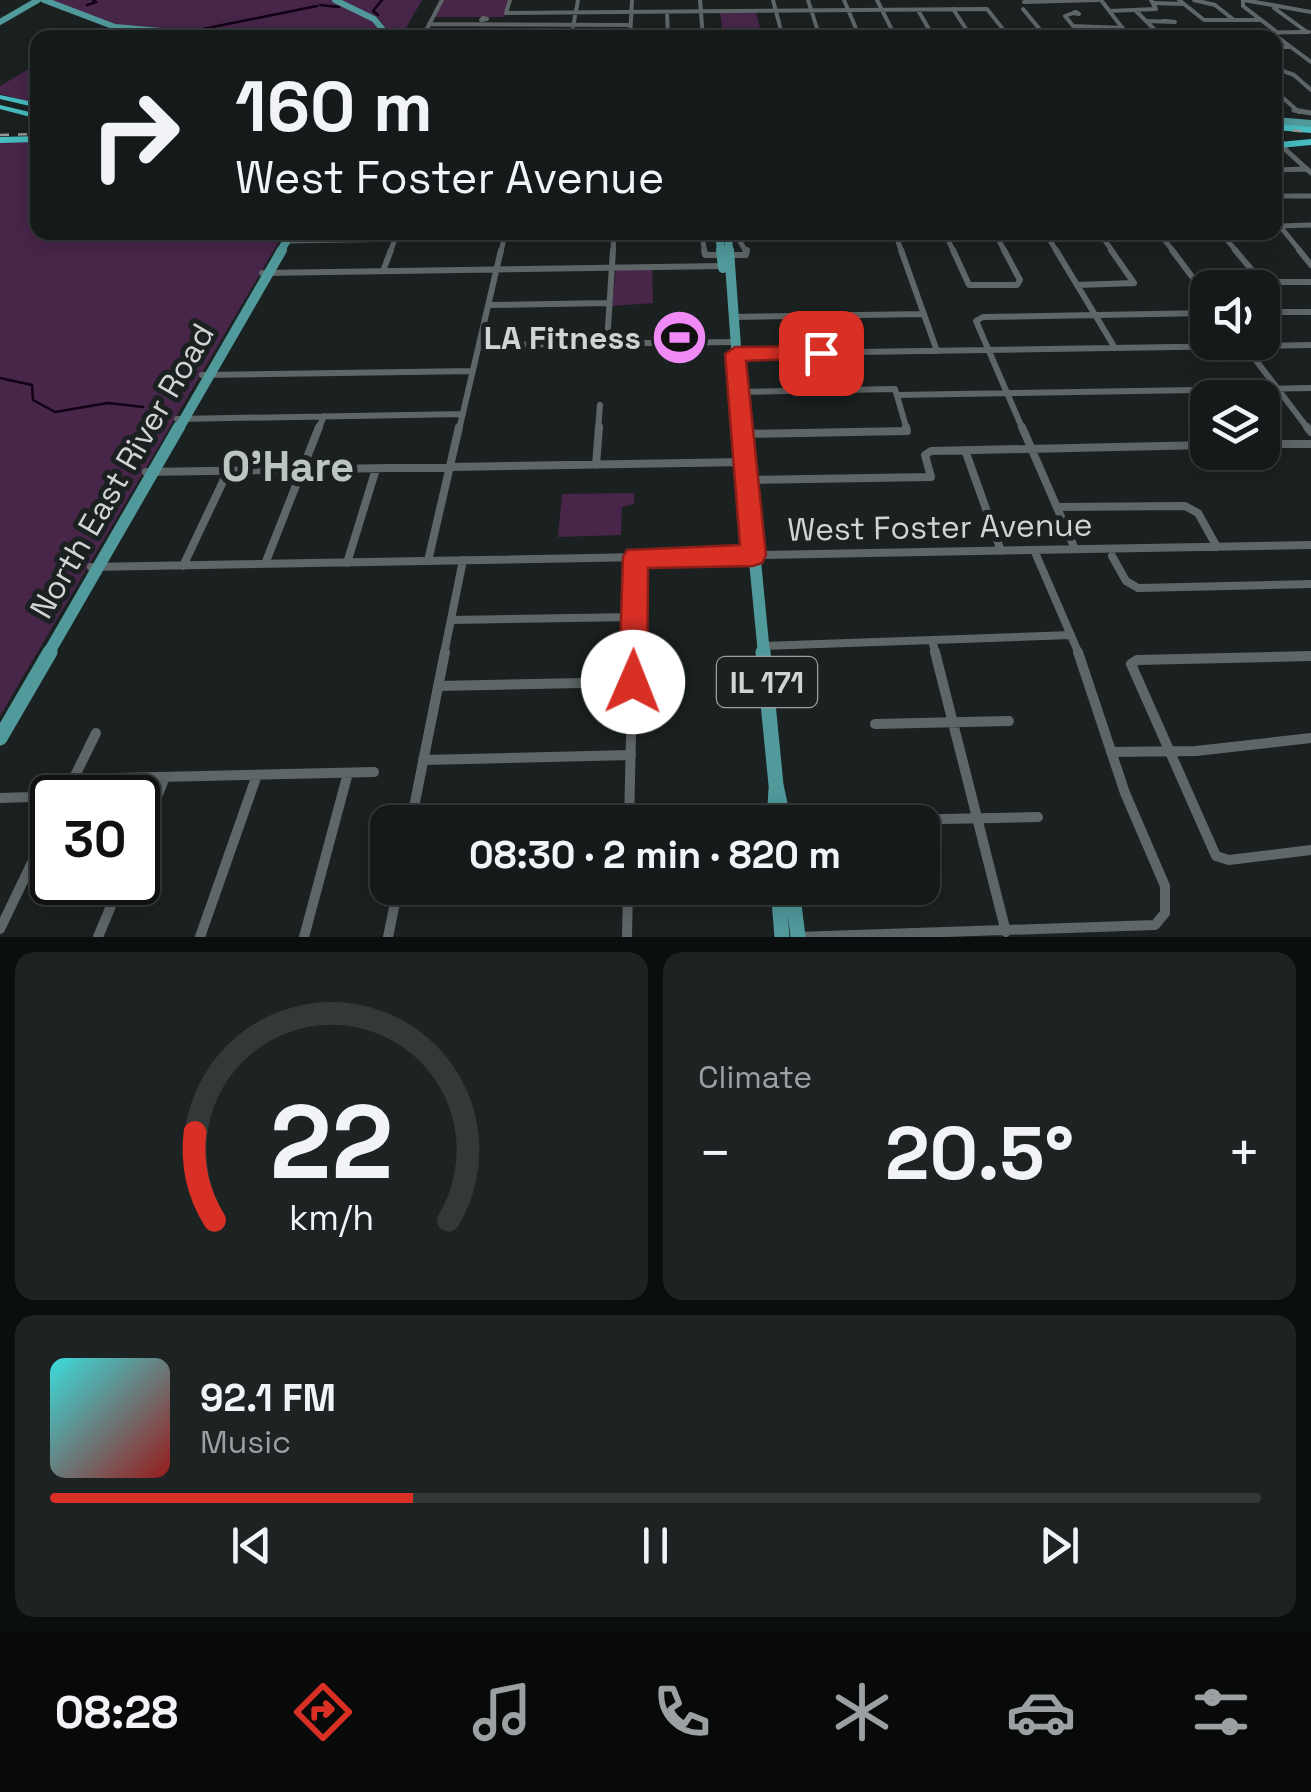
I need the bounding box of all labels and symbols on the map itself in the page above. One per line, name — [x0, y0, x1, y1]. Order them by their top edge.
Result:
sports icon: LA Fitness — [650, 308, 710, 368]
pin — [779, 311, 864, 396]
street label: North East River Road — [21, 316, 223, 626]
place label: LA Fitness — [484, 318, 641, 358]
district label: O'Hare — [222, 440, 354, 493]
street label: West Foster Avenue — [787, 504, 1093, 550]
position arrow — [581, 630, 685, 734]
road number: IL 171 — [717, 657, 817, 707]
speed limit sign: 30 — [30, 775, 160, 905]

